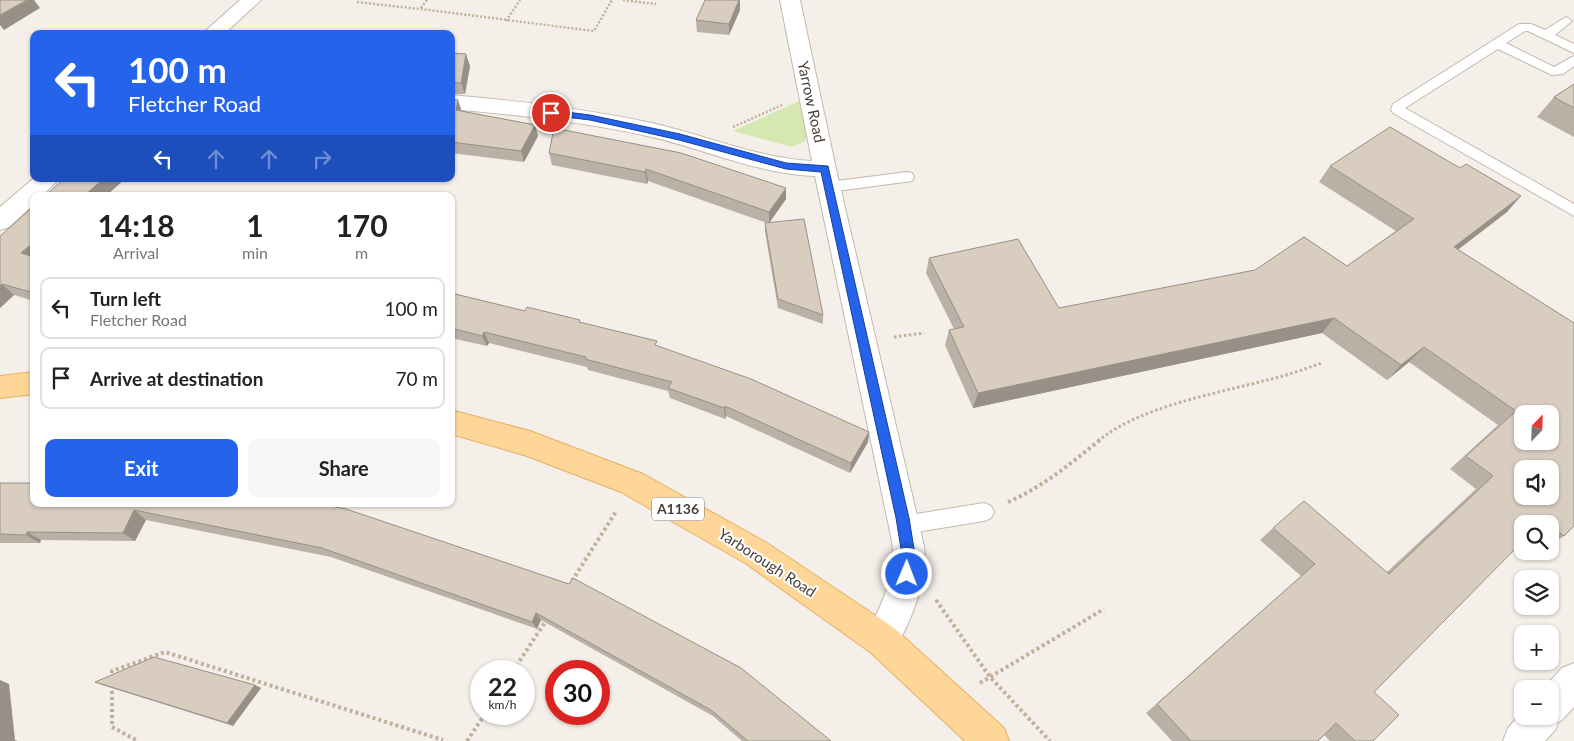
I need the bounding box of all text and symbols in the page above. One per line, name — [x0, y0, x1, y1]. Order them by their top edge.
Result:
text: 100 m — [128, 48, 227, 90]
icon: left — [45, 50, 110, 115]
street label: Yarrow Road — [795, 59, 829, 144]
text: Fletcher Road — [128, 90, 261, 117]
pin — [530, 92, 572, 134]
icon: arrive — [537, 99, 565, 127]
icon: left — [149, 145, 177, 173]
icon: ahead — [202, 145, 230, 173]
icon: ahead — [255, 145, 283, 173]
icon: right — [308, 145, 336, 173]
text: 14:18 — [97, 207, 175, 243]
text: 1 — [246, 207, 264, 243]
text: 170 — [335, 207, 388, 243]
text: Arrival — [113, 243, 159, 262]
text: min — [242, 243, 268, 262]
text: m — [355, 243, 368, 262]
text: Turn left — [90, 287, 161, 310]
icon: left — [47, 294, 75, 322]
text: 100 m — [384, 297, 438, 320]
text: Fletcher Road — [90, 310, 187, 329]
icon: arrive — [47, 364, 75, 392]
text: Arrive at destination — [90, 367, 263, 390]
text: 70 m — [395, 367, 438, 390]
north arrow — [1514, 405, 1559, 450]
map controls — [1514, 405, 1559, 725]
button: Exit — [45, 439, 238, 497]
button: Share — [248, 439, 440, 497]
button: sound — [1514, 460, 1559, 505]
road number: A1136 — [652, 498, 704, 520]
button: search — [1514, 515, 1559, 560]
street label: Yarborough Road — [715, 524, 820, 600]
position arrow — [880, 547, 932, 599]
button: layers — [1514, 570, 1559, 615]
button: + — [1514, 625, 1559, 670]
speed limit sign: 30 — [545, 660, 610, 725]
text: 22 — [488, 671, 517, 701]
button: − — [1514, 680, 1559, 725]
text: km/h — [488, 697, 517, 712]

